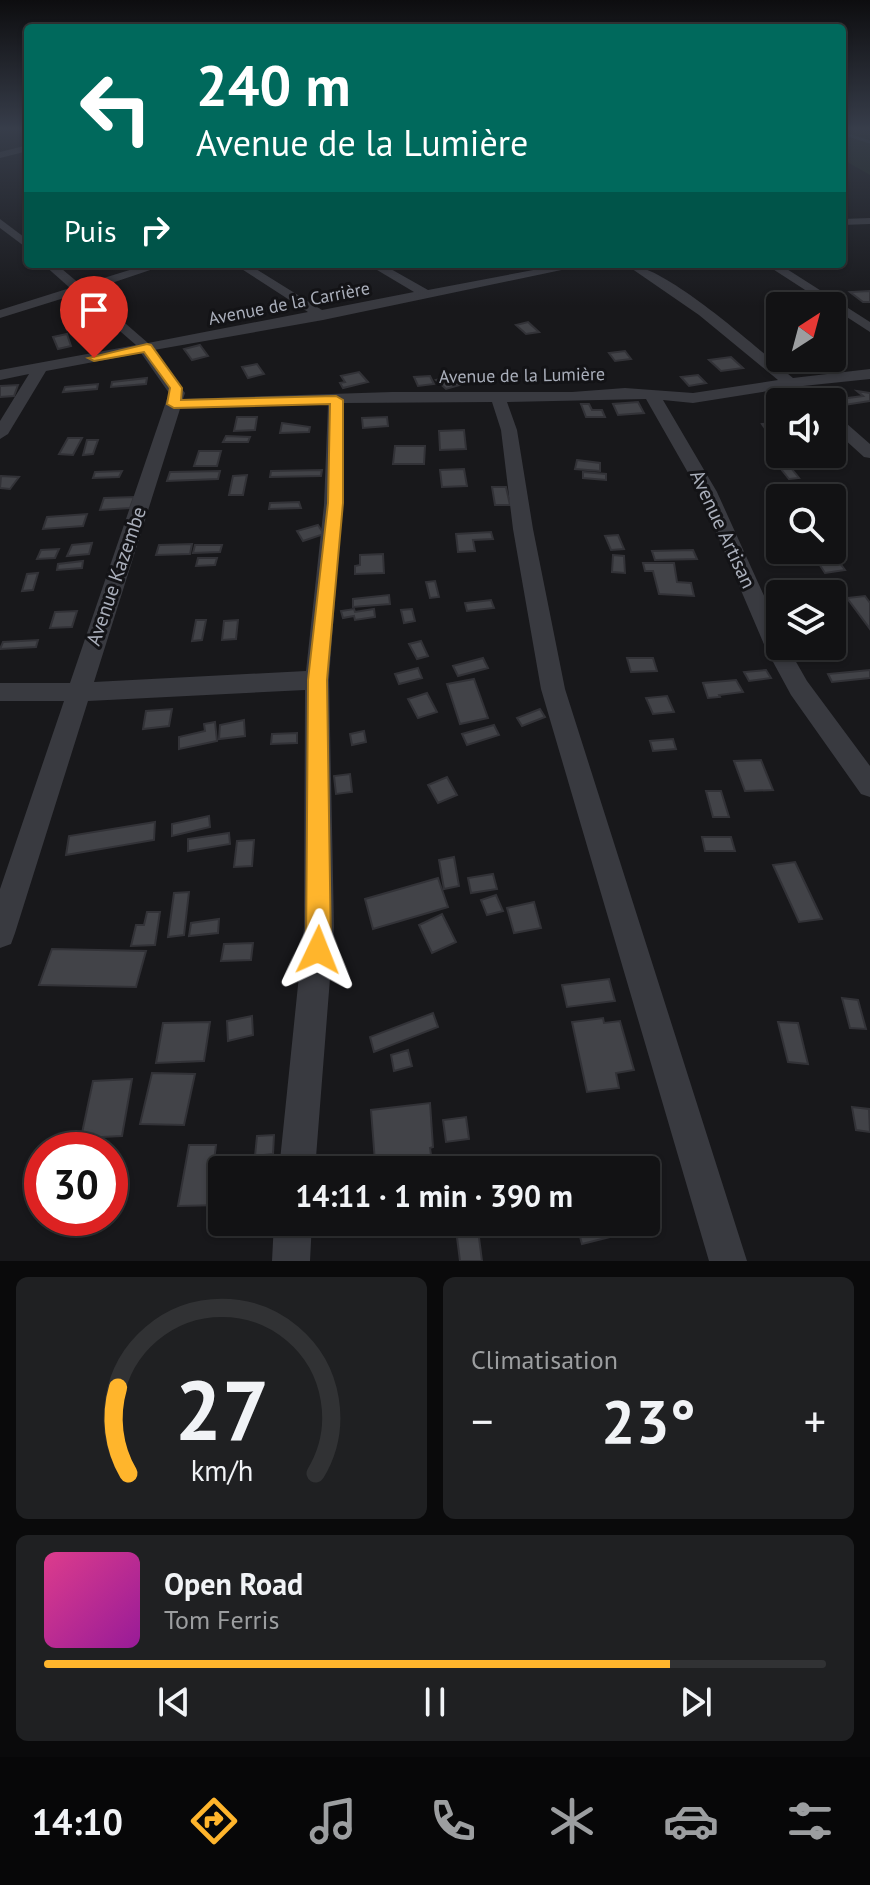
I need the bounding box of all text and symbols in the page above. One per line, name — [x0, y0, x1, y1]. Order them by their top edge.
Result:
text: 240 m — [196, 49, 351, 121]
icon: left — [64, 56, 168, 160]
text: Avenue de la Lumière — [196, 119, 528, 166]
icon: right — [133, 208, 177, 252]
text: Puis — [64, 211, 117, 250]
pin — [60, 276, 128, 358]
street label: Avenue de la Carrière — [206, 276, 372, 330]
icon: arrive — [72, 288, 116, 332]
north arrow — [766, 292, 846, 372]
map controls — [766, 292, 846, 660]
street label: Avenue de la Lumière — [439, 362, 605, 388]
button: sound — [766, 388, 846, 468]
street label: Avenue Artisan — [684, 466, 762, 592]
button: search — [766, 484, 846, 564]
street label: Avenue Kazembe — [80, 503, 152, 649]
button: layers — [766, 580, 846, 660]
position arrow — [276, 908, 360, 992]
speed limit sign: 30 — [24, 1132, 128, 1236]
text: 14:11 · 1 min · 390 m — [295, 1176, 573, 1215]
text: Climatisation — [471, 1343, 618, 1376]
text: 27 — [174, 1355, 269, 1463]
text: 23° — [601, 1382, 696, 1460]
text: − — [471, 1392, 493, 1449]
text: + — [804, 1392, 826, 1449]
text: km/h — [190, 1452, 253, 1489]
text: Open Road — [164, 1564, 303, 1603]
text: Tom Ferris — [164, 1603, 279, 1636]
icon: previous — [152, 1680, 196, 1724]
icon: pause — [413, 1680, 457, 1724]
icon: next — [674, 1680, 718, 1724]
icon: directions — [186, 1793, 242, 1849]
icon: music — [305, 1793, 361, 1849]
icon: phone — [425, 1793, 481, 1849]
icon: climate — [544, 1793, 600, 1849]
icon: car — [663, 1793, 719, 1849]
icon: filters — [782, 1793, 838, 1849]
text: 14:10 — [32, 1798, 123, 1845]

